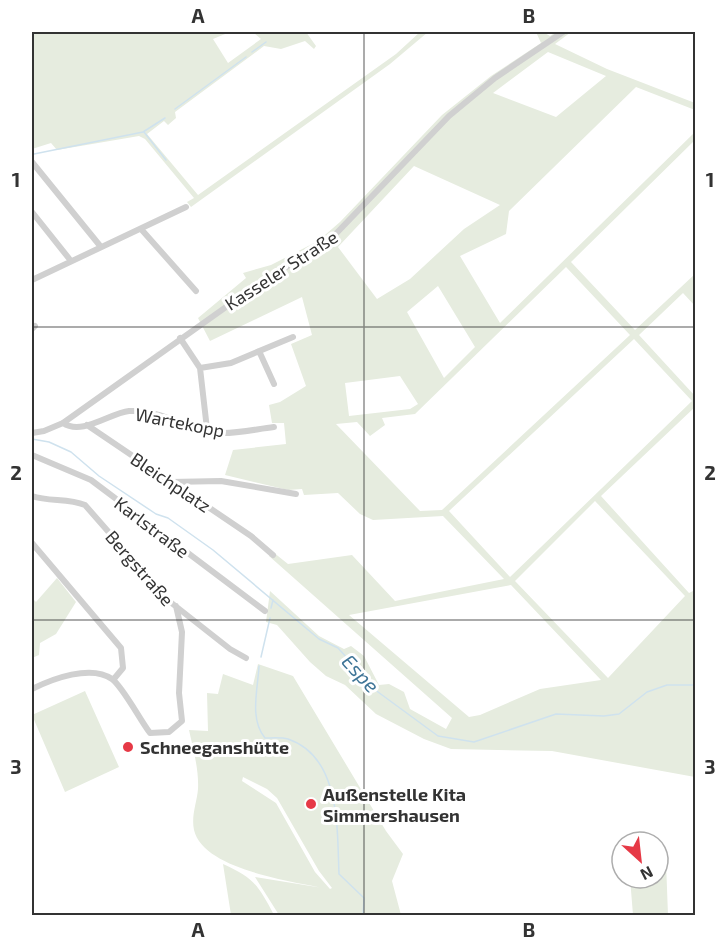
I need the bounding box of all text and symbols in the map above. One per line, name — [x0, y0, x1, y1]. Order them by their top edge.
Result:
text: A — [191, 3, 205, 27]
text: B — [523, 3, 535, 27]
text: 1 — [12, 167, 20, 191]
text: 1 — [706, 167, 714, 191]
street label: Kasseler Straße — [220, 225, 342, 315]
street label: Wartekopp — [133, 403, 227, 441]
street label: Bleichplatz — [127, 447, 215, 517]
text: 2 — [10, 460, 22, 484]
text: 2 — [704, 460, 716, 484]
street label: Karlstraße — [110, 492, 194, 562]
street label: Bergstraße — [101, 526, 179, 610]
water label: Espe — [337, 649, 385, 697]
place label: Schneeganshütte — [140, 736, 289, 758]
marker: Schneeganshütte — [121, 740, 135, 754]
text: 3 — [10, 754, 22, 778]
text: 3 — [704, 754, 716, 778]
place label: Außenstelle Kita Simmershausen — [323, 783, 466, 826]
marker: Außenstelle Kita Simmershausen — [304, 797, 318, 811]
north arrow — [610, 830, 670, 890]
text: N — [638, 863, 657, 885]
text: A — [191, 917, 205, 941]
text: B — [523, 917, 535, 941]

